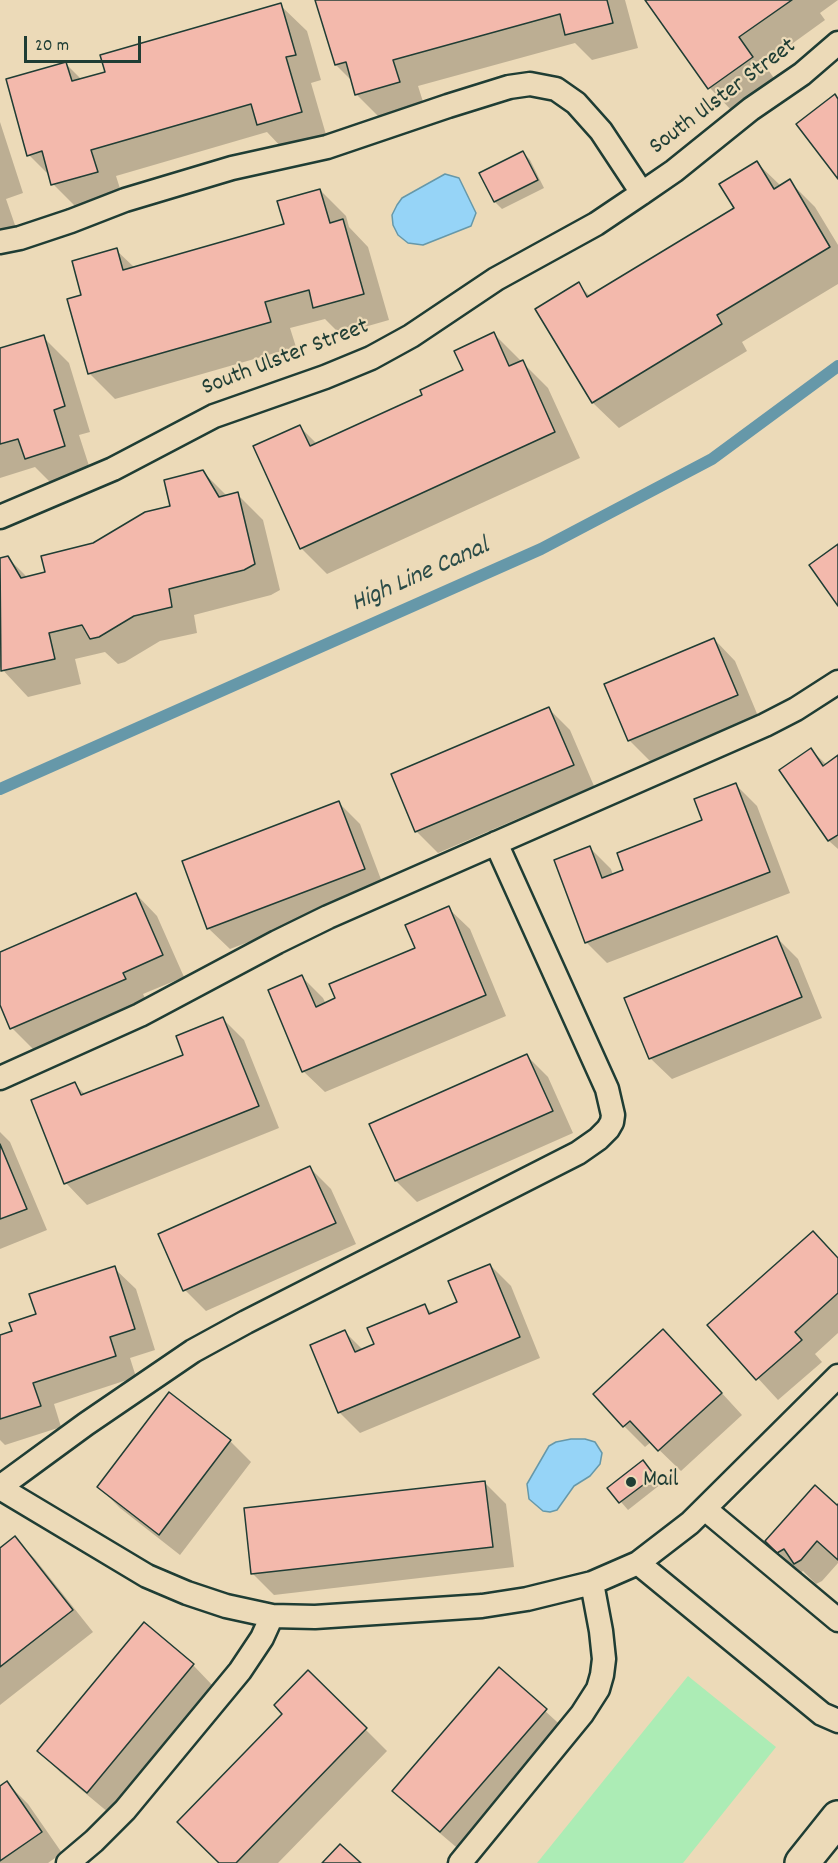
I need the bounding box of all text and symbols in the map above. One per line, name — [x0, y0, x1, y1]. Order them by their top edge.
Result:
scale bar — [27, 24, 144, 62]
street label: South Ulster Street — [645, 33, 803, 163]
text: 20 m — [35, 34, 69, 59]
street label: South Ulster Street — [198, 314, 374, 404]
water label: High Line Canal — [347, 533, 495, 621]
place label: Mail — [643, 1468, 678, 1496]
marker: Mail — [624, 1475, 638, 1489]

